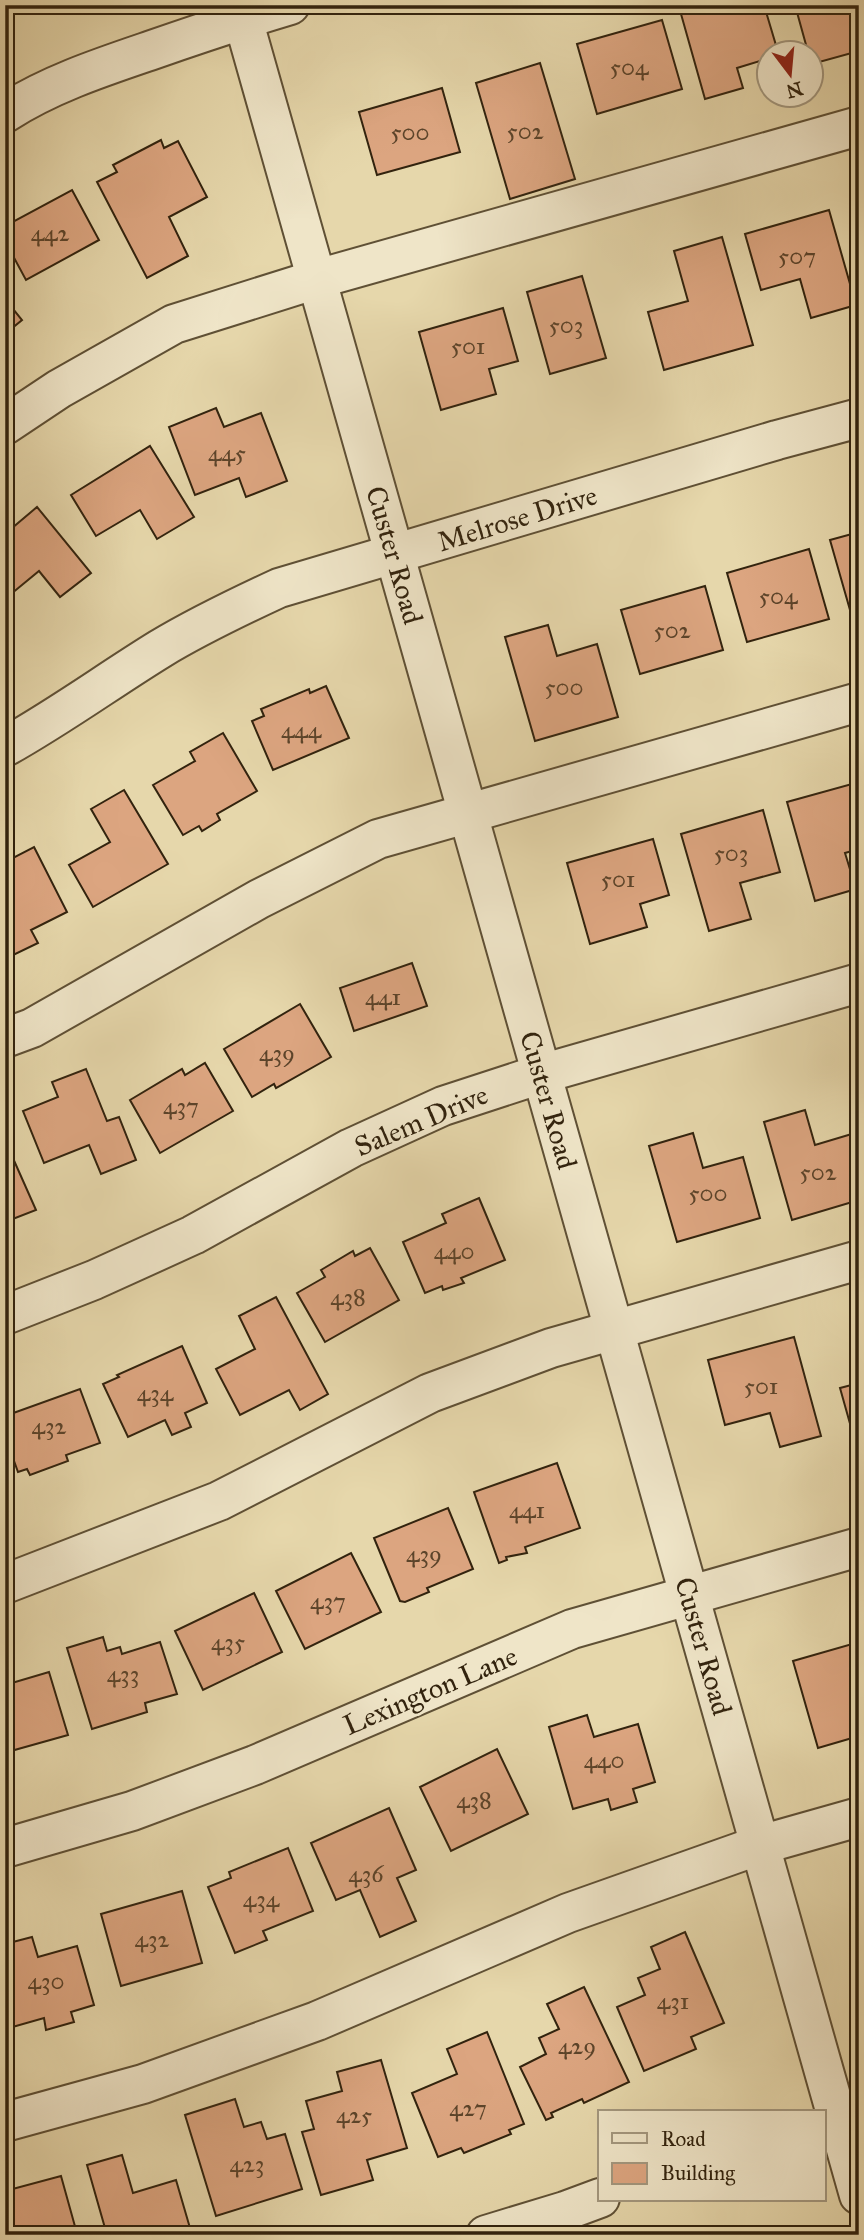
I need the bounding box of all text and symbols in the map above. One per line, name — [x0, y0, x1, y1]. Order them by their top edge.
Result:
north arrow — [756, 38, 826, 108]
house number: 504 — [610, 52, 649, 82]
text: N — [784, 77, 805, 103]
house number: 502 — [507, 116, 544, 146]
house number: 500 — [390, 117, 430, 147]
house number: 442 — [31, 218, 69, 248]
house number: 507 — [778, 241, 816, 271]
house number: 503 — [549, 310, 583, 340]
house number: 501 — [451, 331, 485, 361]
house number: 445 — [208, 438, 246, 468]
street label: Melrose Drive — [433, 478, 601, 559]
street label: Custer Road — [358, 482, 431, 628]
house number: 504 — [759, 581, 798, 611]
house number: 502 — [654, 615, 691, 645]
house number: 500 — [544, 672, 584, 702]
house number: 444 — [281, 715, 322, 745]
house number: 503 — [714, 838, 748, 868]
house number: 501 — [601, 864, 635, 894]
house number: 441 — [365, 982, 401, 1012]
street label: Custer Road — [512, 1027, 585, 1173]
house number: 439 — [259, 1038, 295, 1068]
street label: Salem Drive — [349, 1077, 493, 1164]
house number: 437 — [163, 1091, 199, 1121]
house number: 502 — [800, 1157, 837, 1187]
house number: 500 — [688, 1178, 728, 1208]
house number: 440 — [434, 1236, 474, 1266]
house number: 438 — [330, 1282, 366, 1312]
house number: 501 — [744, 1371, 778, 1401]
house number: 434 — [137, 1378, 174, 1408]
house number: 432 — [32, 1411, 67, 1441]
house number: 441 — [509, 1495, 545, 1525]
house number: 439 — [406, 1539, 442, 1569]
street label: Custer Road — [667, 1573, 740, 1719]
house number: 437 — [310, 1586, 346, 1616]
house number: 435 — [211, 1627, 245, 1657]
street label: Lexington Lane — [338, 1638, 522, 1743]
house number: 433 — [107, 1659, 139, 1689]
house number: 440 — [584, 1745, 624, 1775]
house number: 438 — [456, 1785, 492, 1815]
house number: 436 — [348, 1859, 384, 1889]
house number: 434 — [243, 1884, 280, 1914]
house number: 432 — [135, 1924, 170, 1954]
house number: 430 — [28, 1966, 64, 1996]
house number: 431 — [657, 1986, 689, 2016]
house number: 429 — [558, 2031, 596, 2061]
house number: 427 — [449, 2093, 487, 2123]
house number: 425 — [336, 2100, 372, 2130]
legend — [598, 2110, 826, 2202]
text: Road — [661, 2126, 706, 2152]
house number: 423 — [230, 2149, 264, 2179]
text: Building — [661, 2160, 735, 2186]

